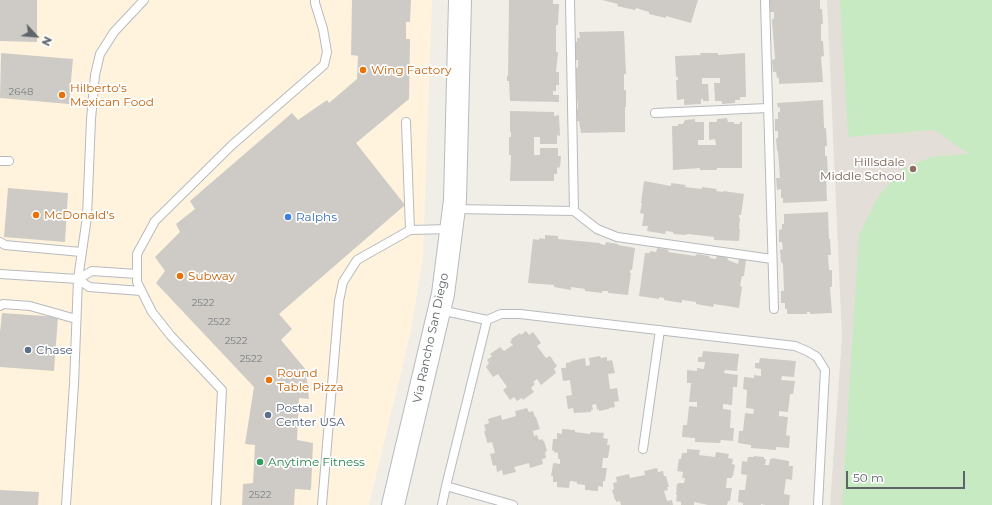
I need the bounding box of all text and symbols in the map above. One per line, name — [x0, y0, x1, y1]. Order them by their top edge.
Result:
north arrow — [16, 16, 56, 56]
text: N — [39, 34, 55, 48]
place label: Wing Factory — [371, 63, 451, 77]
marker: Wing Factory — [358, 65, 368, 75]
place label: Hilberto's Mexican Food — [70, 81, 154, 109]
house number: 2648 — [9, 86, 33, 98]
marker: Hilberto's Mexican Food — [57, 90, 67, 100]
place label: Hillsdale Middle School — [820, 155, 905, 183]
marker: Hillsdale Middle School — [908, 164, 918, 174]
place label: McDonald's — [44, 208, 114, 222]
marker: McDonald's — [31, 210, 41, 220]
place label: Ralphs — [296, 210, 337, 224]
marker: Ralphs — [283, 212, 293, 222]
place label: Subway — [188, 269, 235, 283]
marker: Subway — [175, 271, 185, 281]
street label: Via Rancho San Diego — [410, 272, 452, 404]
house number: 2522 — [192, 297, 214, 309]
house number: 2522 — [208, 316, 230, 328]
house number: 2522 — [225, 335, 247, 347]
place label: Chase — [36, 343, 73, 357]
marker: Chase — [23, 345, 33, 355]
house number: 2522 — [240, 353, 262, 365]
place label: Round Table Pizza — [277, 366, 344, 394]
marker: Round Table Pizza — [264, 375, 274, 385]
place label: Postal Center USA — [276, 401, 345, 429]
marker: Postal Center USA — [263, 410, 273, 420]
place label: Anytime Fitness — [268, 455, 365, 469]
marker: Anytime Fitness — [255, 457, 265, 467]
scale bar — [848, 463, 967, 489]
text: 50 m — [853, 470, 884, 485]
house number: 2522 — [249, 489, 271, 501]

